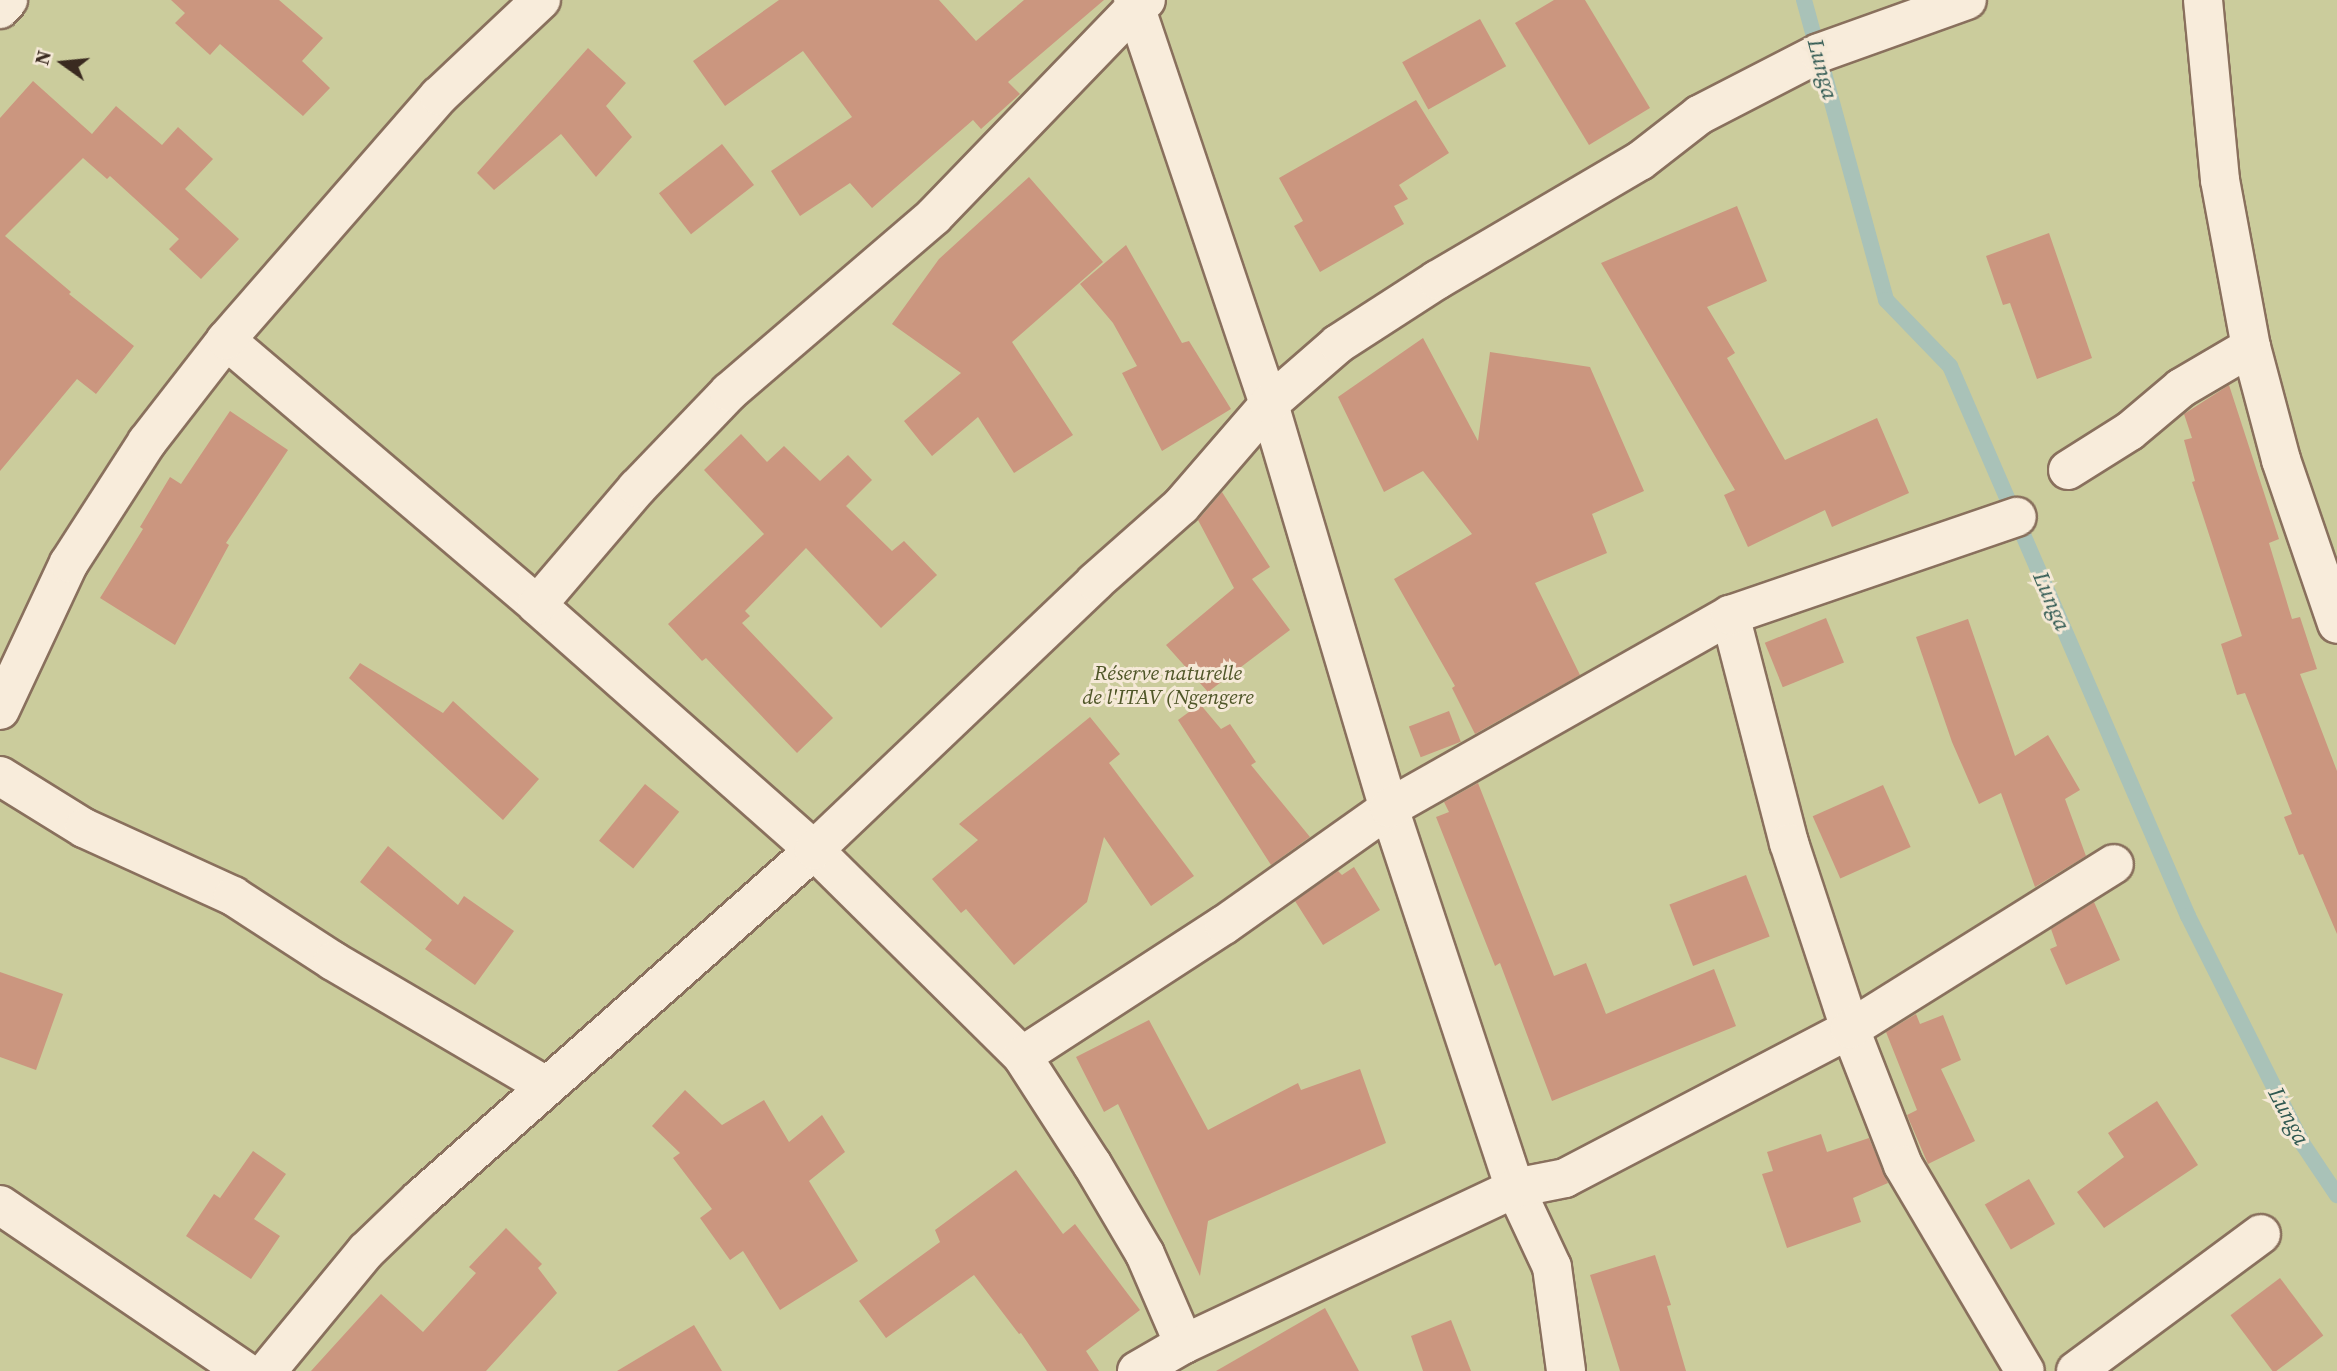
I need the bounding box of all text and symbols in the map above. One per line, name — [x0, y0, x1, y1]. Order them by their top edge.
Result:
north arrow — [28, 28, 98, 98]
water label: Lunga — [1802, 36, 1844, 102]
text: N — [28, 48, 57, 68]
water label: Lunga — [2027, 567, 2077, 635]
park label: Réserve naturelle de l'ITAV (Ngengere — [1082, 660, 1254, 710]
water label: Lunga — [2262, 1082, 2316, 1150]

